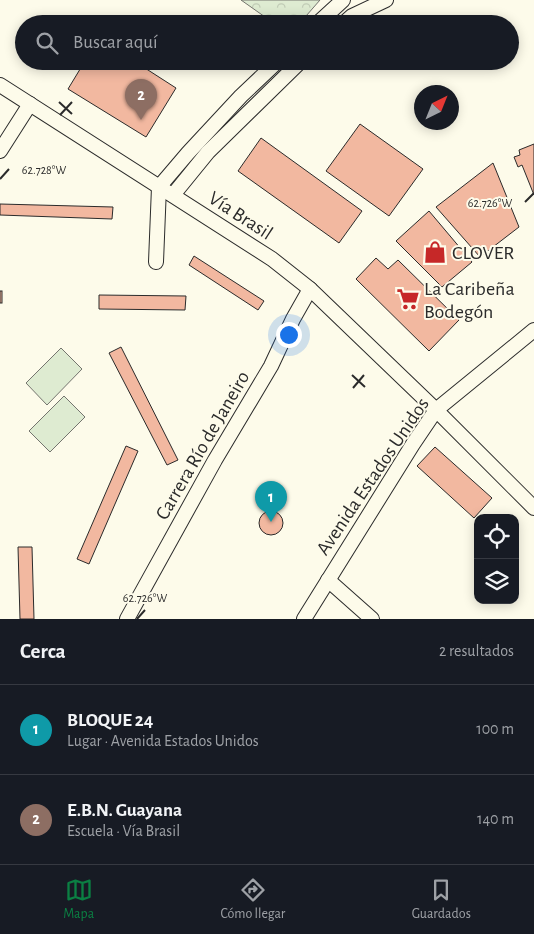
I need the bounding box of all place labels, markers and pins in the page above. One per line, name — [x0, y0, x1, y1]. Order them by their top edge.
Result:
pin: 2 — [125, 79, 157, 120]
shop icon: CLOVER — [422, 239, 448, 265]
place label: CLOVER — [452, 243, 514, 263]
place label: La Caribeña Bodegón — [424, 279, 515, 322]
supermarket icon: La Caribeña Bodegón — [395, 286, 421, 312]
pin: 1 — [255, 481, 287, 522]

